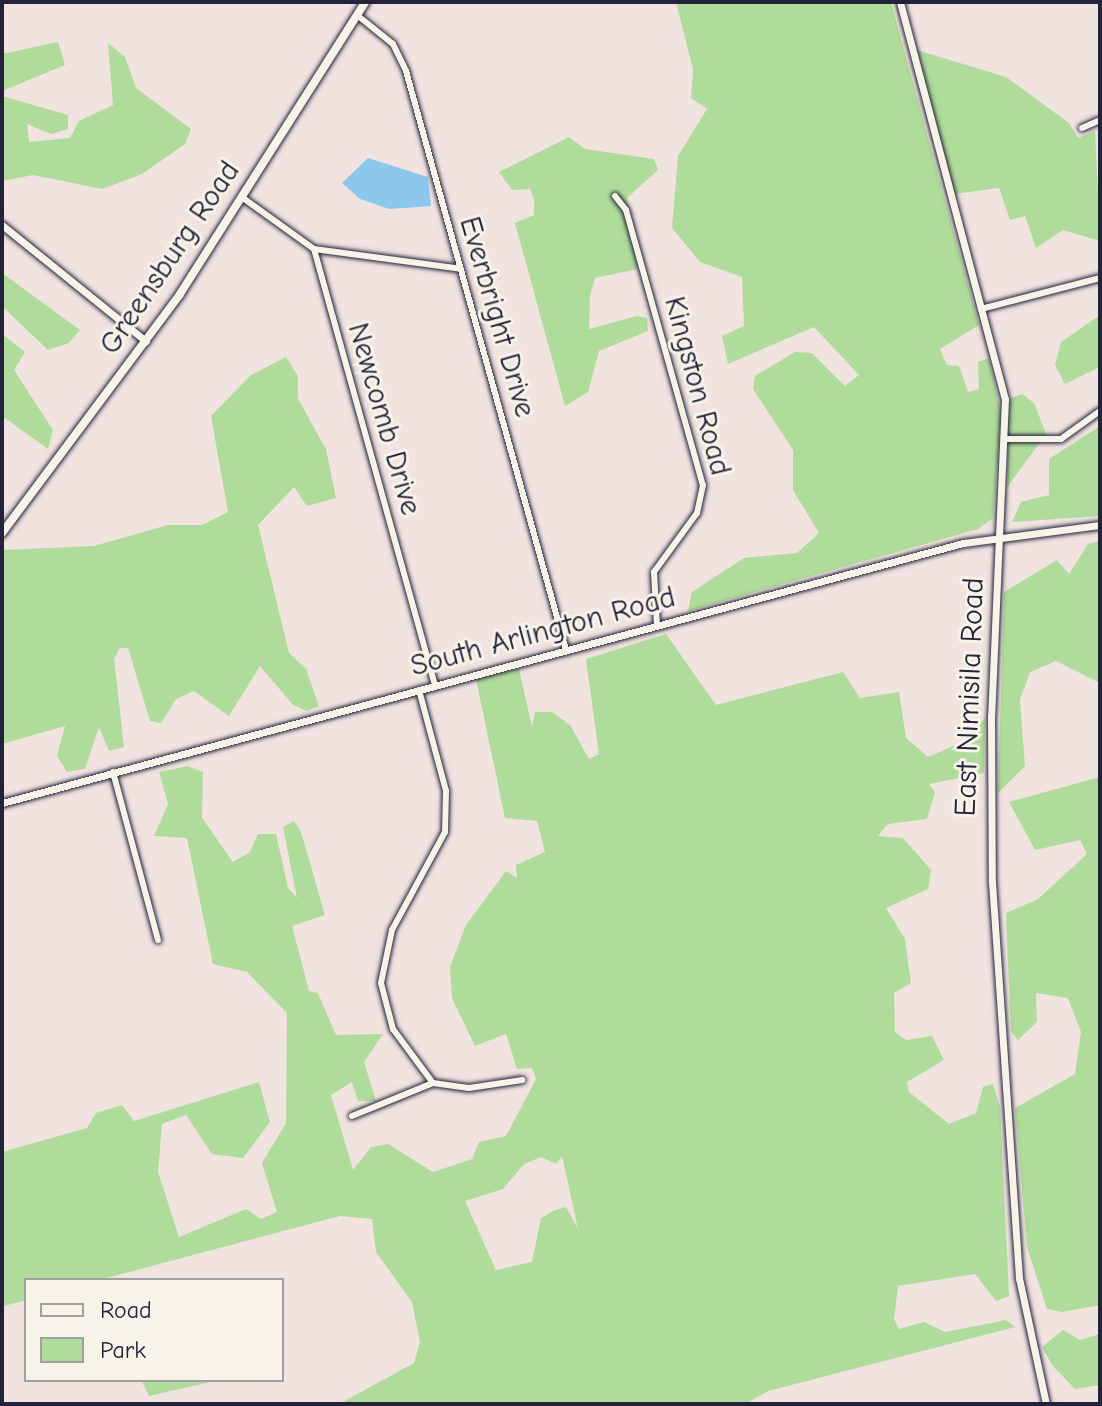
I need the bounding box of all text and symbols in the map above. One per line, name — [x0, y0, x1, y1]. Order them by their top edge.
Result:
street label: Greensburg Road — [92, 155, 248, 361]
street label: Everbright Drive — [451, 213, 543, 421]
street label: Kingston Road — [656, 293, 738, 479]
street label: Newcomb Drive — [339, 319, 429, 519]
street label: East Nimisila Road — [948, 577, 992, 817]
street label: South Arlington Road — [407, 579, 679, 685]
legend — [24, 1278, 284, 1382]
text: Road — [100, 1296, 152, 1324]
text: Park — [100, 1336, 146, 1364]

